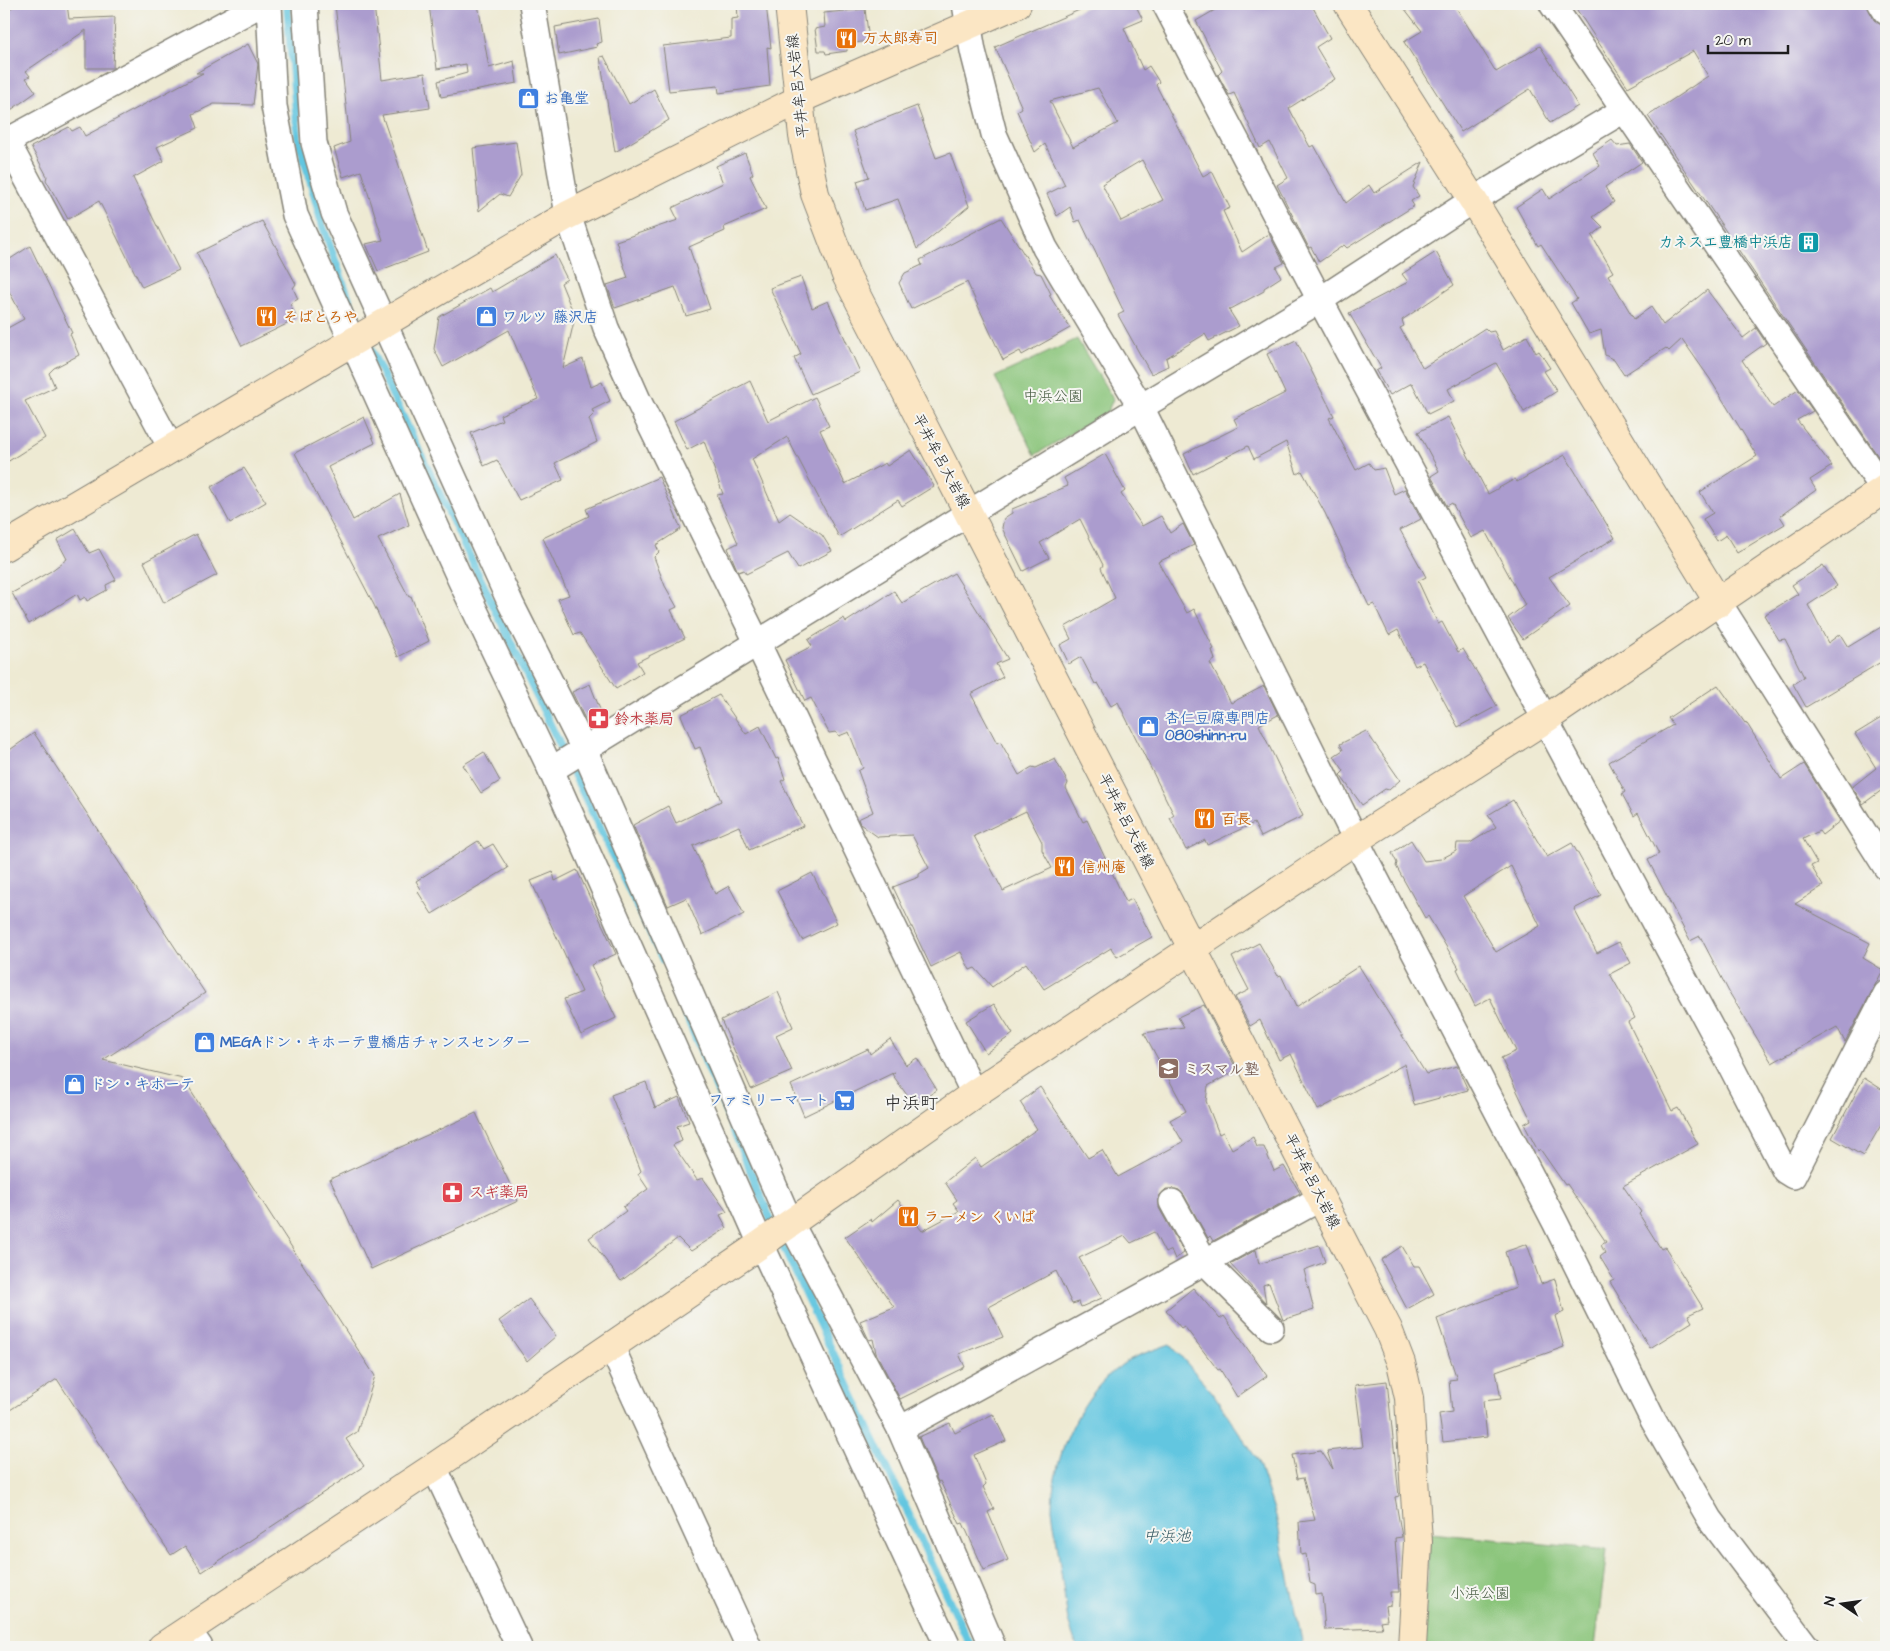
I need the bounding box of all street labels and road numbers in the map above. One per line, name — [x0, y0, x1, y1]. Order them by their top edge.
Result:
street label: 平井牟呂大岩線 — [782, 33, 814, 139]
street label: 平井牟呂大岩線 — [907, 410, 975, 512]
street label: 平井牟呂大岩線 — [1093, 769, 1159, 873]
street label: 平井牟呂大岩線 — [1279, 1129, 1345, 1233]

